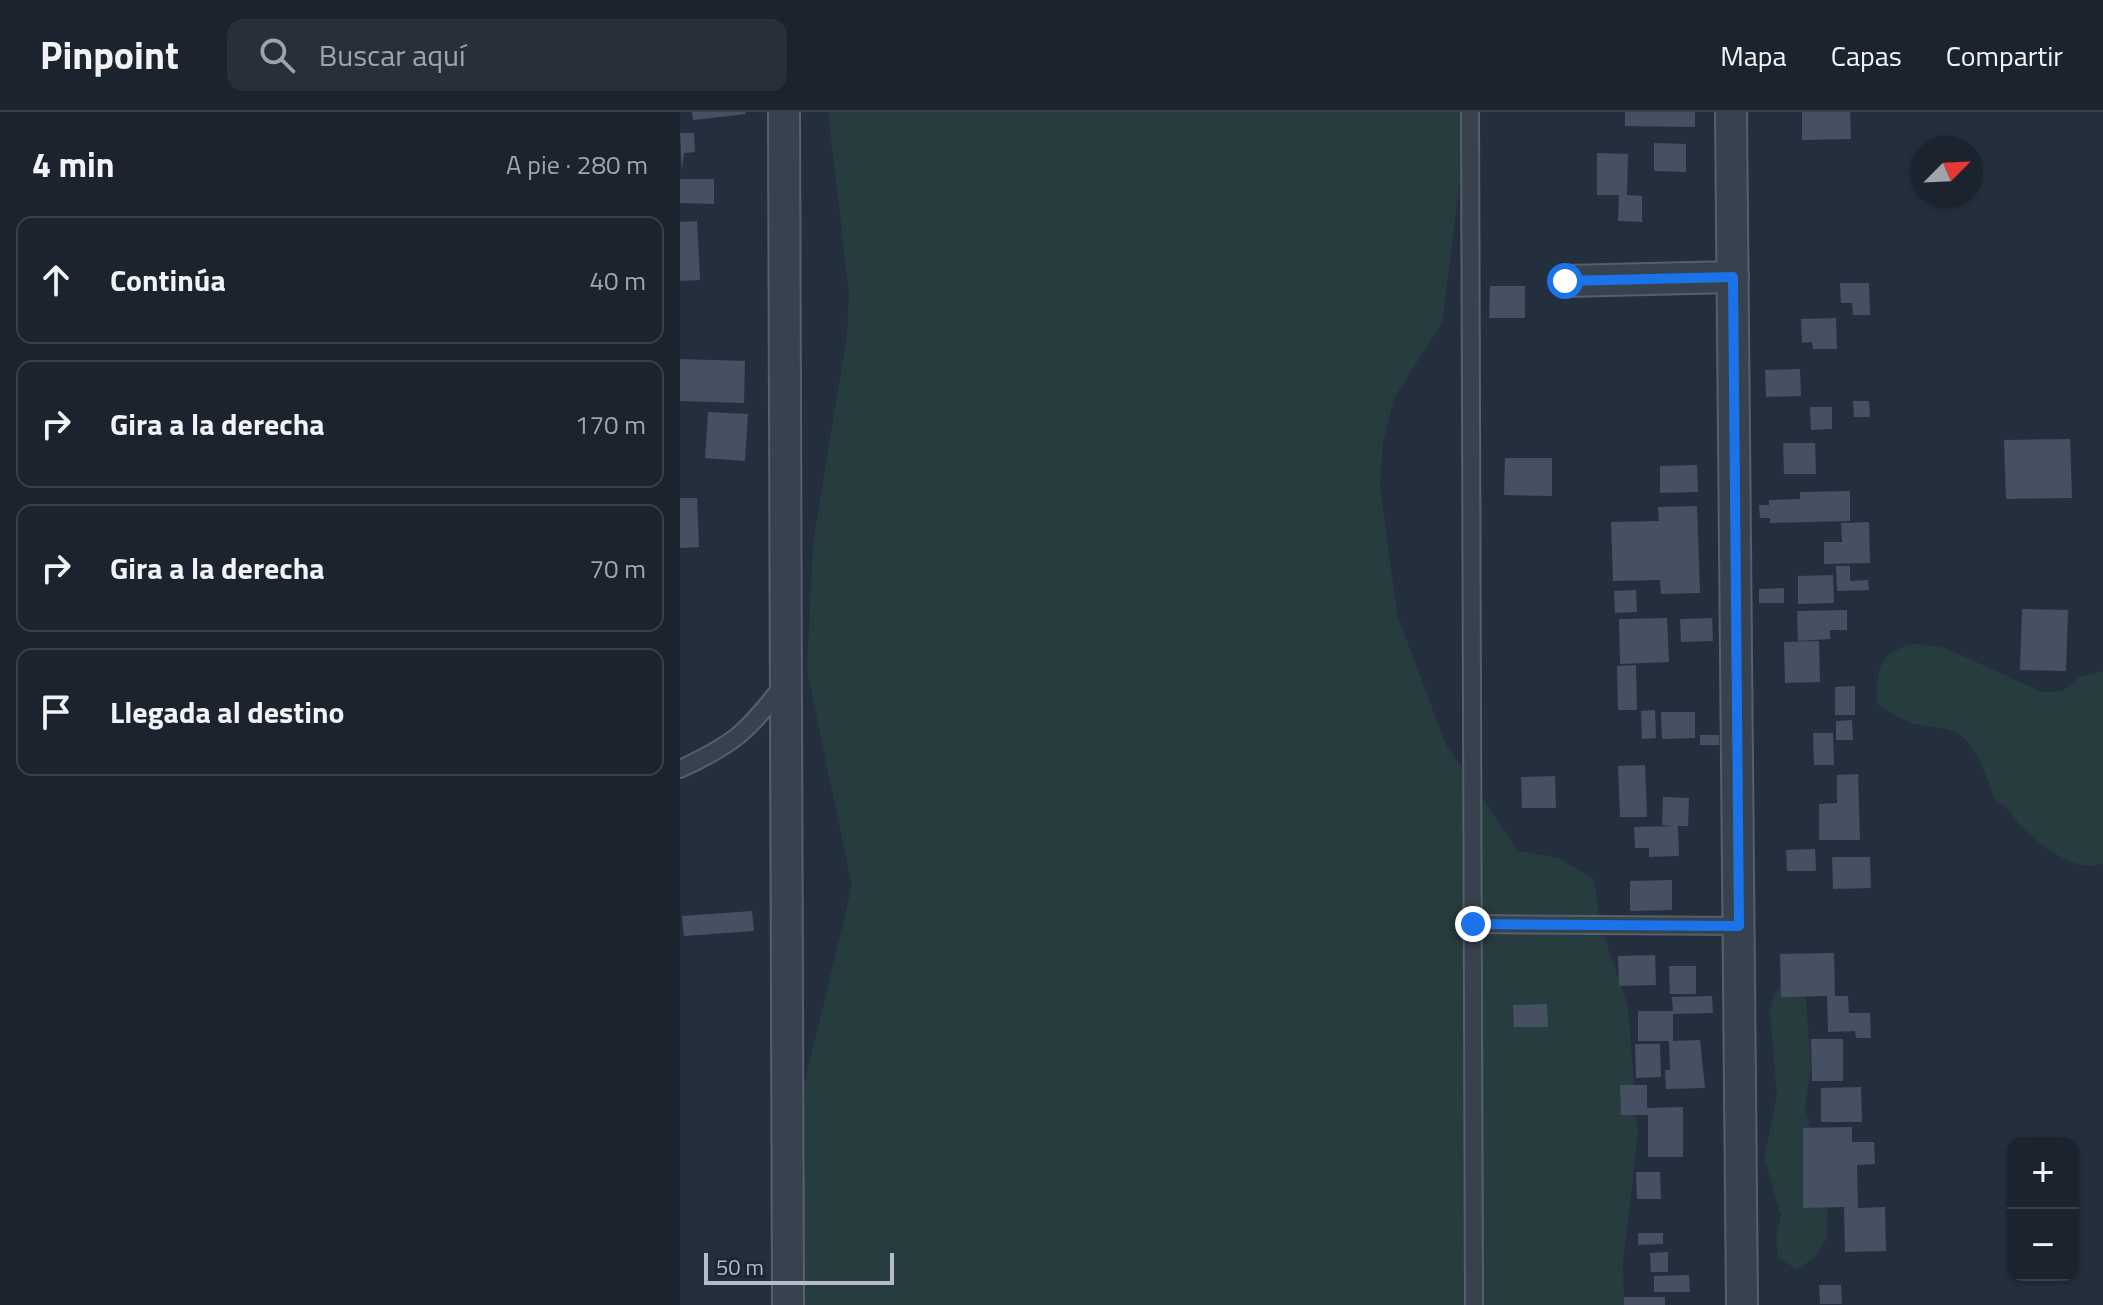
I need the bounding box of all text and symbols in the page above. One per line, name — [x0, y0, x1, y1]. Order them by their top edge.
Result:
search box — [227, 19, 787, 91]
text: Pinpoint — [40, 26, 179, 84]
text: Buscar aquí — [319, 32, 466, 78]
icon: search — [255, 33, 299, 77]
text: Mapa — [1720, 34, 1787, 77]
text: Capas — [1831, 34, 1902, 77]
text: Compartir — [1946, 34, 2063, 77]
north arrow — [1911, 136, 1983, 208]
text: 4 min — [32, 138, 115, 190]
text: A pie · 280 m — [506, 145, 648, 184]
text: Continúa — [110, 257, 226, 303]
icon: ahead — [34, 258, 78, 302]
text: 40 m — [589, 261, 646, 300]
route start — [1547, 263, 1583, 299]
text: Gira a la derecha — [110, 401, 325, 447]
icon: right — [34, 402, 78, 446]
text: 170 m — [575, 405, 646, 444]
text: Gira a la derecha — [110, 545, 325, 591]
icon: right — [34, 546, 78, 590]
text: 70 m — [589, 549, 646, 588]
text: Llegada al destino — [110, 689, 344, 735]
icon: arrive — [34, 690, 78, 734]
route end — [1455, 906, 1491, 942]
map controls — [2007, 1137, 2079, 1281]
button: + — [2007, 1137, 2079, 1209]
button: − — [2007, 1209, 2079, 1281]
scale bar — [704, 1249, 894, 1285]
text: 50 m — [716, 1250, 764, 1284]

